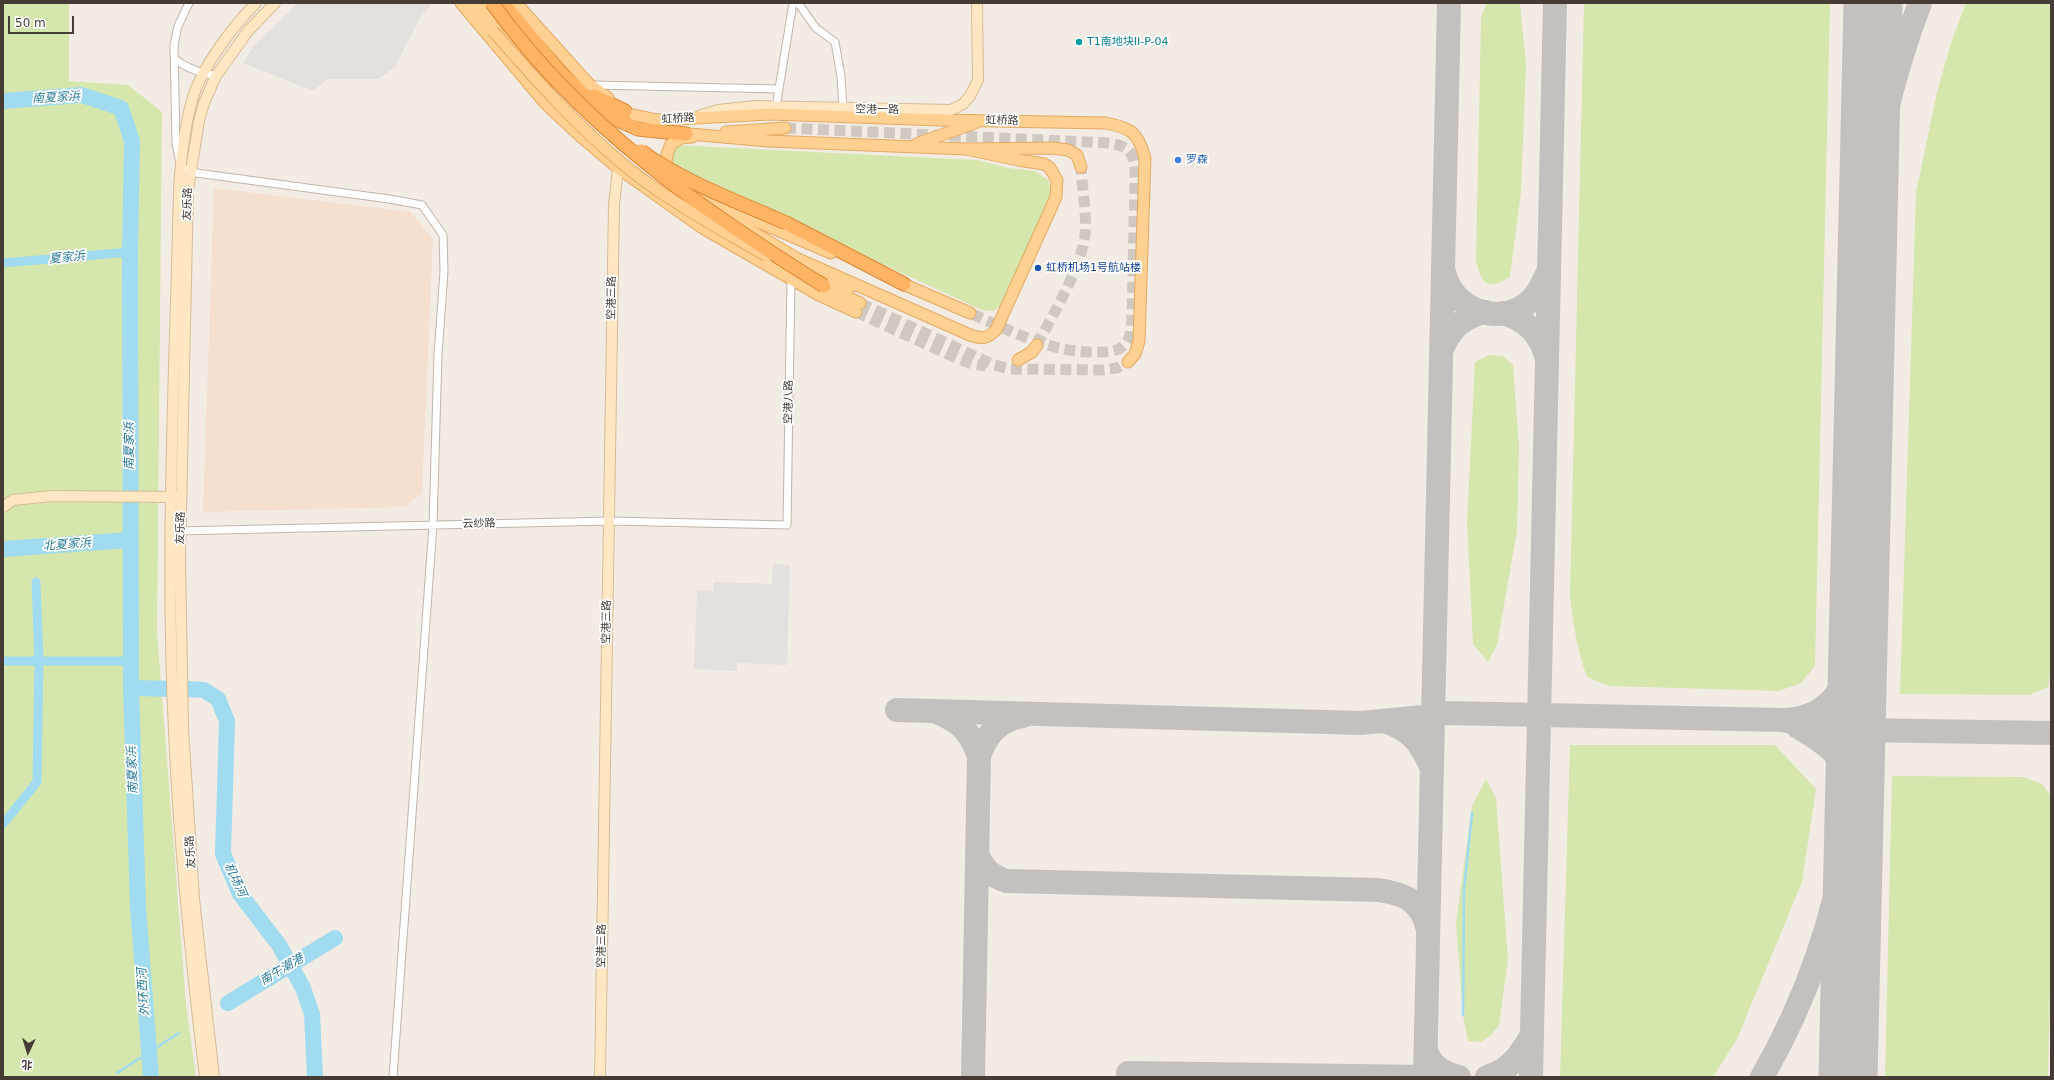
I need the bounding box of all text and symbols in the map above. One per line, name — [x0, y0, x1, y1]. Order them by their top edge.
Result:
scale bar — [10, 8, 76, 34]
text: 50 m — [15, 16, 46, 30]
place label: T1南地块II-P-04 — [1087, 35, 1169, 49]
marker: T1南地块II-P-04 — [1074, 37, 1084, 47]
water label: 南夏家浜 — [32, 90, 80, 106]
street label: 空港一路 — [855, 103, 899, 117]
street label: 虹桥路 — [661, 112, 695, 126]
street label: 虹桥路 — [985, 114, 1019, 128]
place label: 罗森 — [1186, 153, 1208, 167]
marker: 罗森 — [1173, 155, 1183, 165]
street label: 友乐路 — [181, 187, 195, 221]
water label: 夏家浜 — [48, 249, 86, 267]
place label: 虹桥机场1号航站楼 — [1046, 261, 1141, 275]
marker: 虹桥机场1号航站楼 — [1033, 263, 1043, 273]
street label: 空港三路 — [605, 276, 619, 320]
street label: 空港八路 — [782, 380, 796, 424]
water label: 南夏家浜 — [123, 422, 137, 470]
street label: 友乐路 — [174, 511, 188, 545]
street label: 云纱路 — [462, 517, 496, 531]
water label: 北夏家浜 — [43, 536, 91, 554]
street label: 空港三路 — [600, 600, 614, 644]
water label: 南夏家浜 — [125, 746, 141, 794]
street label: 友乐路 — [183, 835, 199, 869]
water label: 机场河 — [221, 861, 249, 899]
street label: 空港三路 — [595, 924, 609, 968]
water label: 南午潮港 — [258, 951, 306, 989]
water label: 外环西河 — [135, 968, 153, 1016]
north arrow — [8, 1032, 48, 1072]
text: 北 — [21, 1058, 33, 1071]

